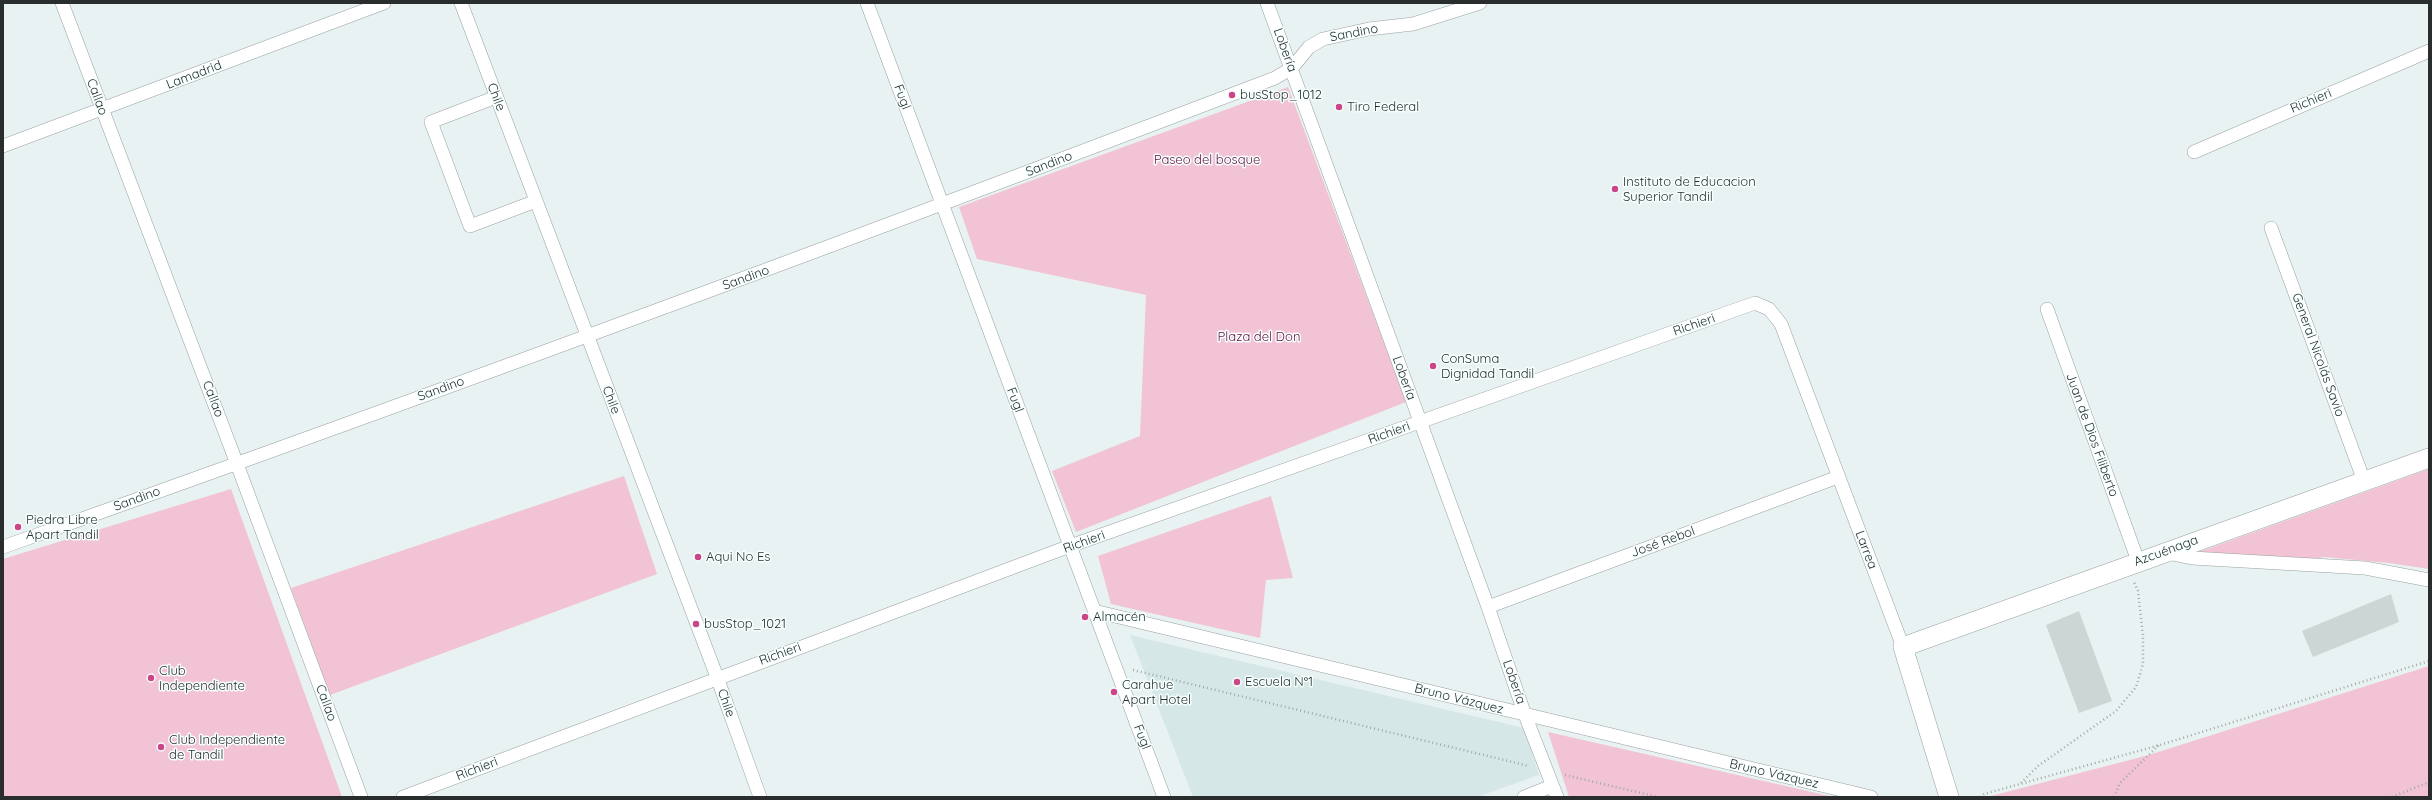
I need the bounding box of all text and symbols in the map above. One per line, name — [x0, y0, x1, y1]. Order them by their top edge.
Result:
street label: Sandino — [1329, 21, 1379, 45]
street label: Lobería — [1270, 26, 1300, 74]
street label: Lamadrid — [164, 57, 224, 93]
street label: Callao — [83, 76, 111, 118]
street label: Chile — [484, 81, 508, 113]
street label: Fugl — [890, 82, 914, 112]
street label: Richieri — [2288, 85, 2334, 117]
place label: busStop_1012 — [1240, 87, 1322, 103]
marker: busStop_1012 — [1227, 90, 1237, 100]
place label: Tiro Federal — [1347, 99, 1419, 115]
marker: Tiro Federal — [1334, 102, 1344, 112]
street label: Sandino — [1023, 148, 1075, 180]
park label: Paseo del bosque — [1154, 152, 1260, 168]
place label: Instituto de Educacion Superior Tandil — [1623, 174, 1756, 205]
marker: Instituto de Educacion Superior Tandil — [1610, 184, 1620, 194]
street label: Sandino — [720, 262, 772, 294]
street label: General Nicolás Savio — [2288, 291, 2348, 419]
street label: Richieri — [1671, 311, 1717, 339]
park label: Plaza del Don — [1218, 329, 1300, 345]
place label: ConSuma Dignidad Tandil — [1441, 351, 1534, 382]
street label: Lobería — [1389, 354, 1419, 402]
marker: ConSuma Dignidad Tandil — [1428, 361, 1438, 371]
street label: Juan de Dios Filiberto — [2062, 371, 2122, 499]
street label: Sandino — [415, 373, 467, 405]
street label: Callao — [199, 378, 227, 420]
street label: Chile — [599, 384, 623, 416]
street label: Fugl — [1003, 385, 1027, 415]
street label: Richieri — [1366, 418, 1412, 448]
street label: Sandino — [111, 483, 163, 515]
place label: Piedra Libre Apart Tandil — [26, 512, 99, 543]
marker: Piedra Libre Apart Tandil — [13, 522, 23, 532]
street label: José Rebol — [1629, 523, 1697, 561]
street label: Richieri — [1061, 527, 1107, 557]
street label: Larrea — [1852, 529, 1880, 571]
street label: Azcuénaga — [2132, 532, 2200, 570]
place label: Aqui No Es — [706, 549, 770, 565]
marker: Aqui No Es — [693, 552, 703, 562]
place label: Almacén — [1093, 609, 1146, 625]
marker: Almacén — [1080, 612, 1090, 622]
place label: busStop_1021 — [704, 616, 786, 632]
marker: busStop_1021 — [691, 619, 701, 629]
street label: Richieri — [757, 639, 803, 669]
street label: Lobería — [1499, 658, 1529, 706]
place label: Club Independiente — [159, 663, 245, 694]
marker: Club Independiente — [146, 673, 156, 683]
place label: Escuela N°1 — [1245, 674, 1313, 690]
place label: Carahue Apart Hotel — [1122, 677, 1191, 708]
marker: Escuela N°1 — [1232, 677, 1242, 687]
street label: Bruno Vázquez — [1413, 680, 1505, 718]
street label: Callao — [312, 682, 340, 724]
street label: Chile — [714, 687, 738, 719]
marker: Carahue Apart Hotel — [1109, 687, 1119, 697]
street label: Fugl — [1130, 722, 1154, 752]
place label: Club Independiente de Tandil — [169, 732, 285, 763]
marker: Club Independiente de Tandil — [156, 742, 166, 752]
street label: Richieri — [454, 754, 500, 784]
street label: Bruno Vázquez — [1728, 756, 1820, 792]

